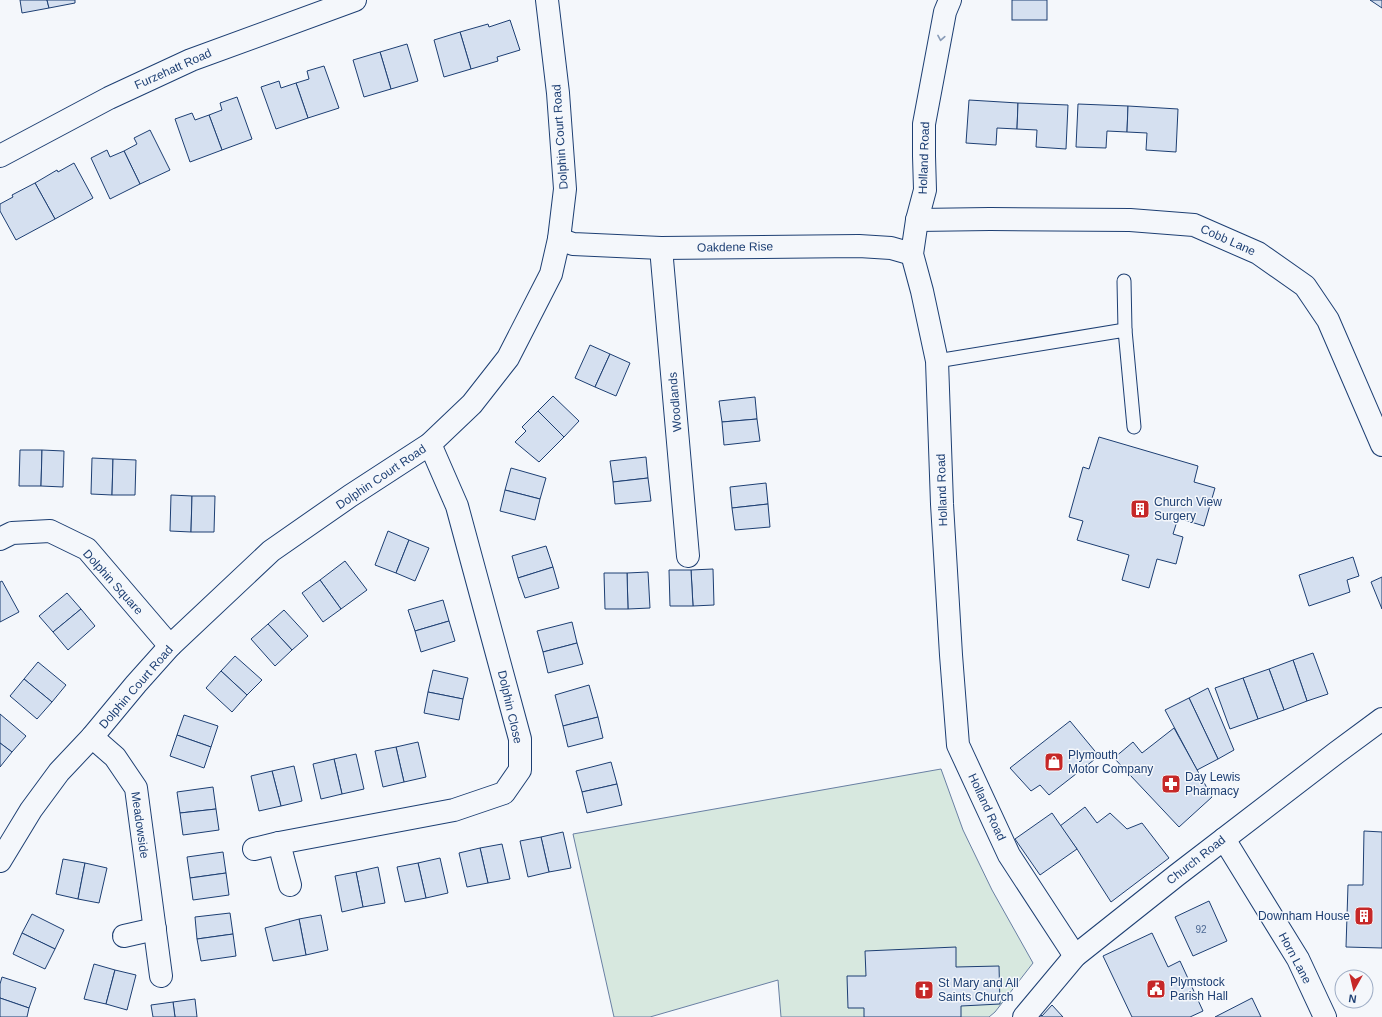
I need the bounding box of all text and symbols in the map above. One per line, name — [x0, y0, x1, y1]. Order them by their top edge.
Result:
one-way arrow — [937, 34, 945, 41]
street label: Furzehatt Road — [132, 46, 214, 92]
street label: Dolphin Court Road — [549, 84, 571, 190]
street label: Holland Road — [916, 121, 932, 195]
street label: Cobb Lane — [1198, 222, 1258, 258]
street label: Oakdene Rise — [697, 239, 773, 255]
street label: Woodlands — [665, 372, 685, 432]
street label: Dolphin Court Road — [333, 442, 429, 512]
street label: Holland Road — [934, 453, 950, 527]
place label: Church View Surgery — [1154, 495, 1222, 523]
building icon: Church View Surgery — [1129, 498, 1151, 520]
street label: Dolphin Square — [80, 547, 146, 618]
street label: Dolphin Court Road — [96, 643, 176, 731]
street label: Dolphin Close — [495, 669, 525, 745]
place label: Plymouth Motor Company — [1068, 748, 1153, 776]
shop icon: Plymouth Motor Company — [1043, 751, 1065, 773]
place label: Day Lewis Pharmacy — [1185, 770, 1240, 798]
street label: Holland Road — [965, 771, 1009, 843]
pharmacy icon: Day Lewis Pharmacy — [1160, 773, 1182, 795]
street label: Meadowside — [128, 791, 152, 860]
street label: Church Road — [1164, 833, 1228, 887]
building icon: Downham House — [1353, 905, 1375, 927]
place label: Downham House — [1258, 909, 1350, 923]
house number: 92 — [1195, 924, 1207, 935]
street label: Horn Lane — [1276, 930, 1314, 986]
north arrow — [1334, 969, 1374, 1009]
place label: Plymstock Parish Hall — [1170, 975, 1228, 1003]
place label: St Mary and All Saints Church — [938, 976, 1019, 1004]
public building icon: Plymstock Parish Hall — [1145, 978, 1167, 1000]
church icon: St Mary and All Saints Church — [913, 979, 935, 1001]
text: N — [1348, 992, 1357, 1005]

